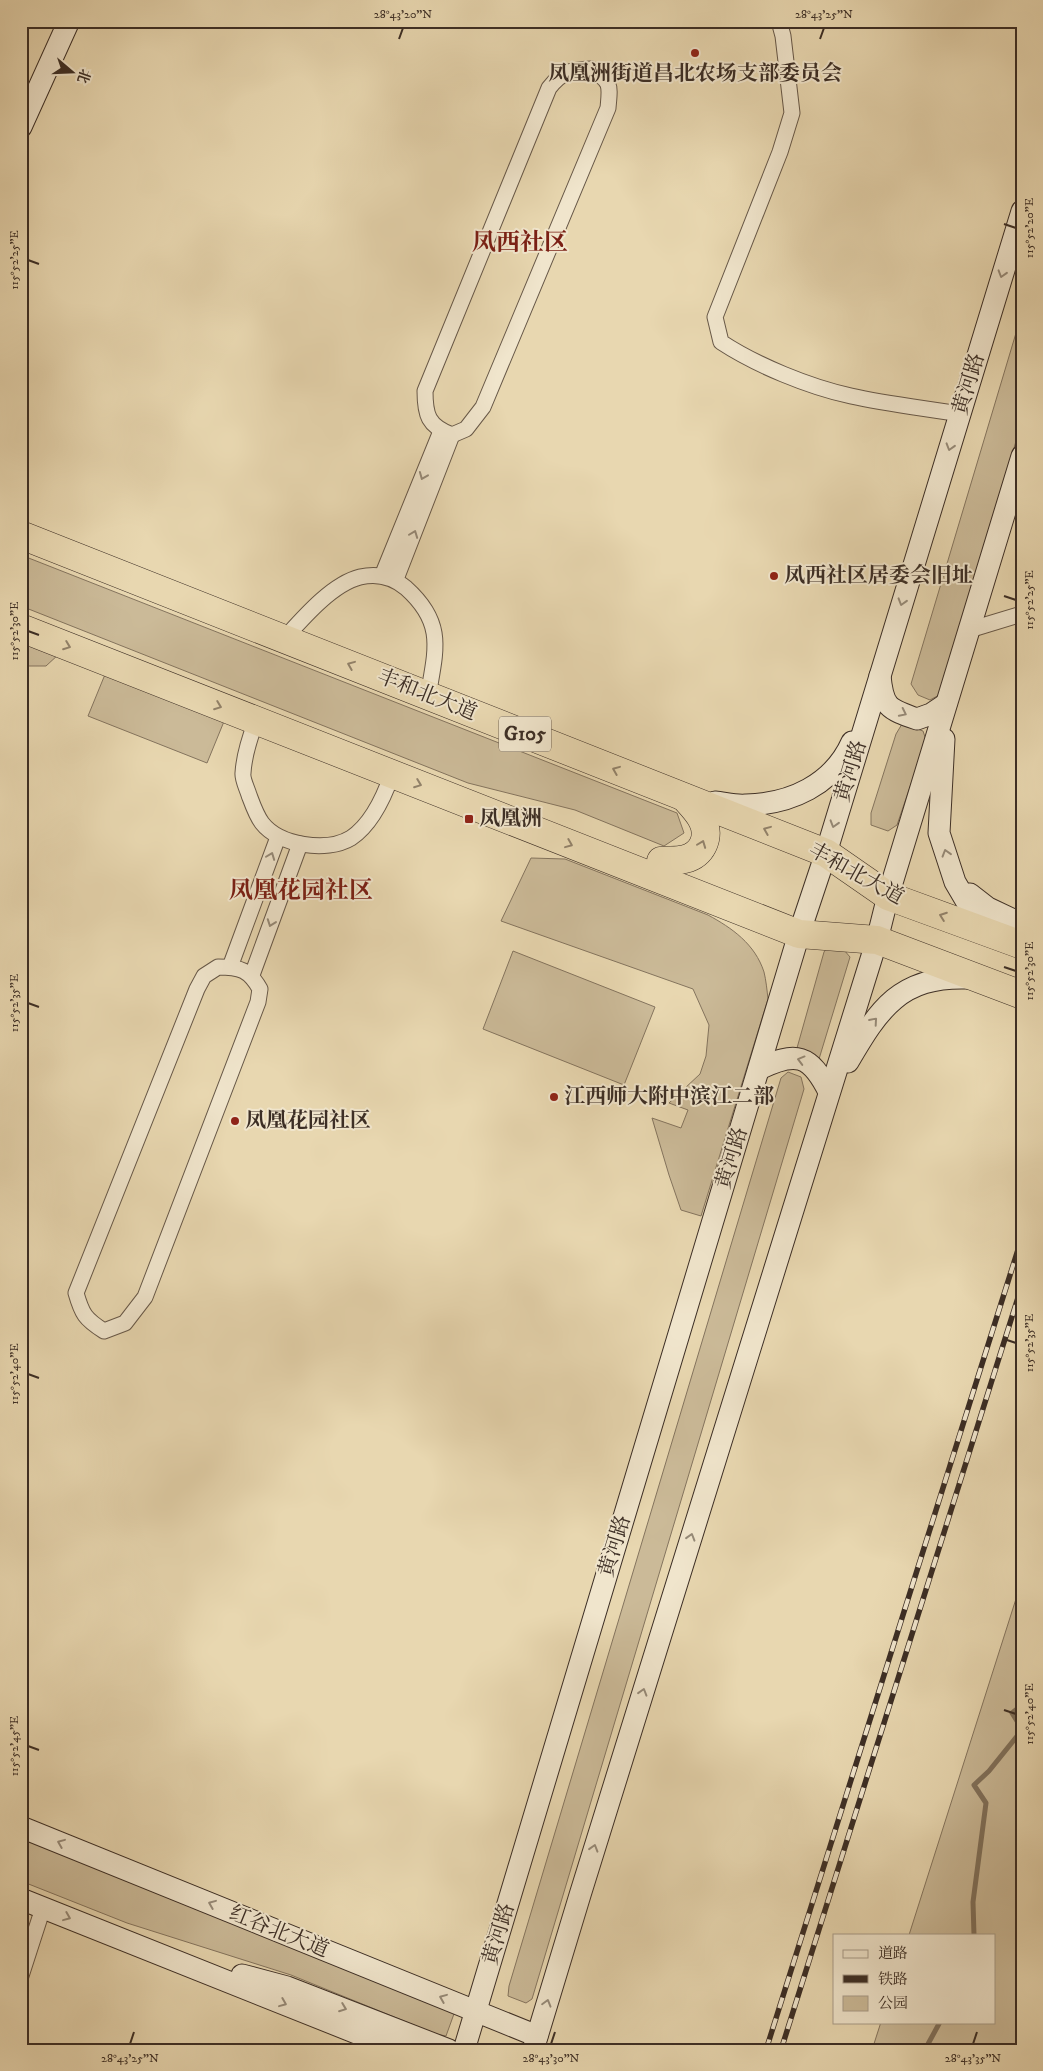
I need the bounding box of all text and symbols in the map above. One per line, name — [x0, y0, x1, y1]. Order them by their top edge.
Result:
text: 28°43'20"N — [374, 7, 432, 22]
text: 28°43'25"N — [795, 7, 853, 22]
marker: 凤凰洲街道昌北农场支部委员会 — [689, 47, 701, 59]
north arrow — [48, 48, 98, 98]
place label: 凤凰洲街道昌北农场支部委员会 — [548, 61, 842, 87]
text: 北 — [73, 66, 94, 85]
text: 115°52'20"E — [1022, 197, 1037, 258]
district label: 凤西社区 — [472, 228, 568, 258]
text: 115°52'25"E — [7, 230, 22, 290]
one-way arrow — [998, 270, 1008, 278]
street label: 黄河路 — [947, 350, 991, 418]
one-way arrow — [945, 442, 955, 450]
one-way arrow — [419, 471, 429, 480]
one-way arrow — [407, 530, 418, 539]
place label: 凤西社区居委会旧址 — [784, 563, 973, 589]
marker: 凤西社区居委会旧址 — [768, 570, 780, 582]
text: 115°52'25"E — [1022, 570, 1037, 630]
one-way arrow — [898, 597, 908, 606]
text: 115°52'30"E — [7, 601, 22, 660]
one-way arrow — [62, 640, 70, 650]
one-way arrow — [347, 661, 356, 671]
street label: 丰和北大道 — [373, 663, 481, 727]
one-way arrow — [213, 699, 222, 710]
one-way arrow — [898, 707, 907, 717]
road number: G105 — [499, 716, 551, 752]
street label: 黄河路 — [829, 737, 873, 805]
one-way arrow — [612, 766, 621, 776]
one-way arrow — [413, 778, 422, 789]
place label: 凤凰洲 — [479, 806, 542, 832]
marker: 凤凰洲 — [463, 813, 475, 825]
one-way arrow — [830, 820, 840, 828]
one-way arrow — [763, 826, 772, 836]
street label: 丰和北大道 — [804, 837, 908, 911]
one-way arrow — [564, 838, 573, 848]
one-way arrow — [696, 840, 707, 849]
one-way arrow — [941, 850, 951, 858]
one-way arrow — [265, 852, 275, 861]
district label: 凤凰花园社区 — [229, 876, 373, 906]
one-way arrow — [939, 912, 948, 922]
one-way arrow — [267, 918, 277, 926]
text: 115°52'30"E — [1022, 941, 1037, 1000]
text: 115°52'35"E — [7, 973, 22, 1032]
one-way arrow — [868, 1018, 877, 1027]
one-way arrow — [797, 1056, 805, 1066]
place label: 江西师大附中滨江二部 — [564, 1084, 774, 1110]
marker: 江西师大附中滨江二部 — [548, 1091, 560, 1103]
place label: 凤凰花园社区 — [245, 1108, 371, 1134]
marker: 凤凰花园社区 — [229, 1115, 241, 1127]
street label: 黄河路 — [710, 1124, 754, 1192]
text: 115°52'35"E — [1022, 1313, 1037, 1372]
text: 115°52'40"E — [7, 1343, 22, 1405]
street label: 黄河路 — [593, 1512, 637, 1580]
one-way arrow — [685, 1534, 695, 1542]
text: 115°52'40"E — [1022, 1683, 1037, 1745]
one-way arrow — [637, 1689, 647, 1697]
text: 115°52'45"E — [7, 1715, 22, 1776]
one-way arrow — [57, 1839, 66, 1850]
one-way arrow — [589, 1844, 599, 1852]
one-way arrow — [208, 1900, 217, 1911]
street label: 红谷北大道 — [225, 1900, 333, 1964]
street label: 黄河路 — [477, 1900, 521, 1968]
one-way arrow — [62, 1911, 70, 1921]
legend — [833, 1934, 996, 2024]
text: 道路 — [878, 1944, 908, 1963]
text: 铁路 — [878, 1970, 908, 1989]
one-way arrow — [440, 1994, 448, 2004]
text: 公园 — [878, 1994, 908, 2013]
one-way arrow — [278, 1997, 286, 2007]
one-way arrow — [542, 1999, 552, 2008]
one-way arrow — [338, 2002, 347, 2013]
text: 28°43'25"N — [101, 2051, 159, 2066]
text: 28°43'30"N — [523, 2051, 580, 2066]
text: 28°43'35"N — [945, 2051, 1001, 2066]

